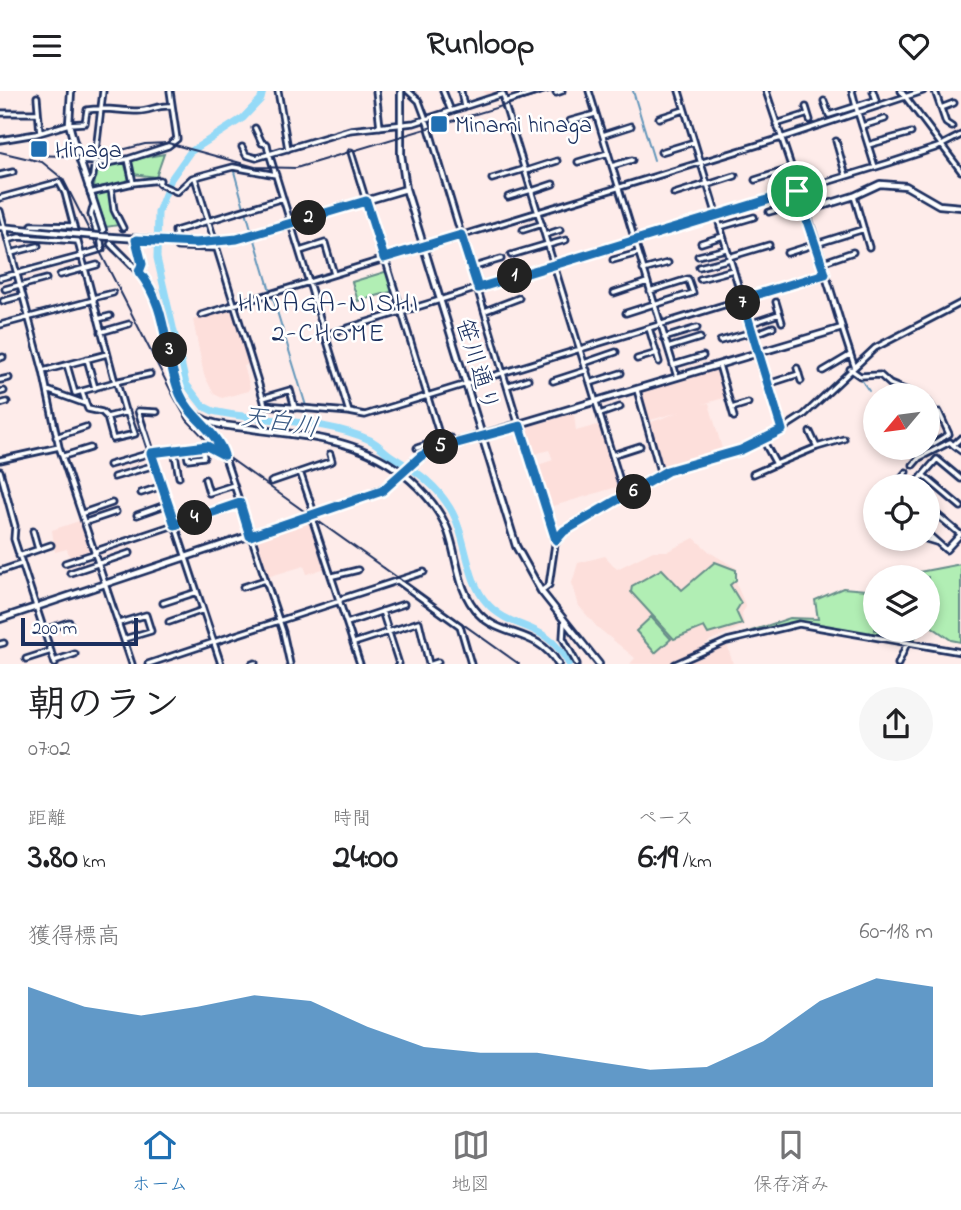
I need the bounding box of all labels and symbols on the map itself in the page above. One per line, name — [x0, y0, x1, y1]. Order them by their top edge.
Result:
place label: Minami hinaga — [455, 109, 592, 144]
marker: Minami hinaga — [429, 114, 449, 134]
place label: Hinaga — [55, 134, 122, 169]
marker: Hinaga — [29, 139, 49, 159]
pin — [767, 161, 827, 221]
pin: 2 — [292, 201, 326, 235]
pin: 1 — [498, 259, 532, 293]
pin: 7 — [726, 285, 760, 321]
district label: HINAGA-NISHI 2-CHOME — [238, 286, 420, 354]
street label: 笹川通り — [445, 315, 506, 417]
pin: 3 — [152, 333, 188, 367]
north arrow — [863, 383, 940, 460]
water label: 天白川 — [238, 399, 321, 449]
pin: 5 — [424, 429, 458, 465]
pin: 6 — [616, 475, 652, 509]
pin: 4 — [178, 501, 212, 535]
scale bar — [21, 615, 138, 647]

